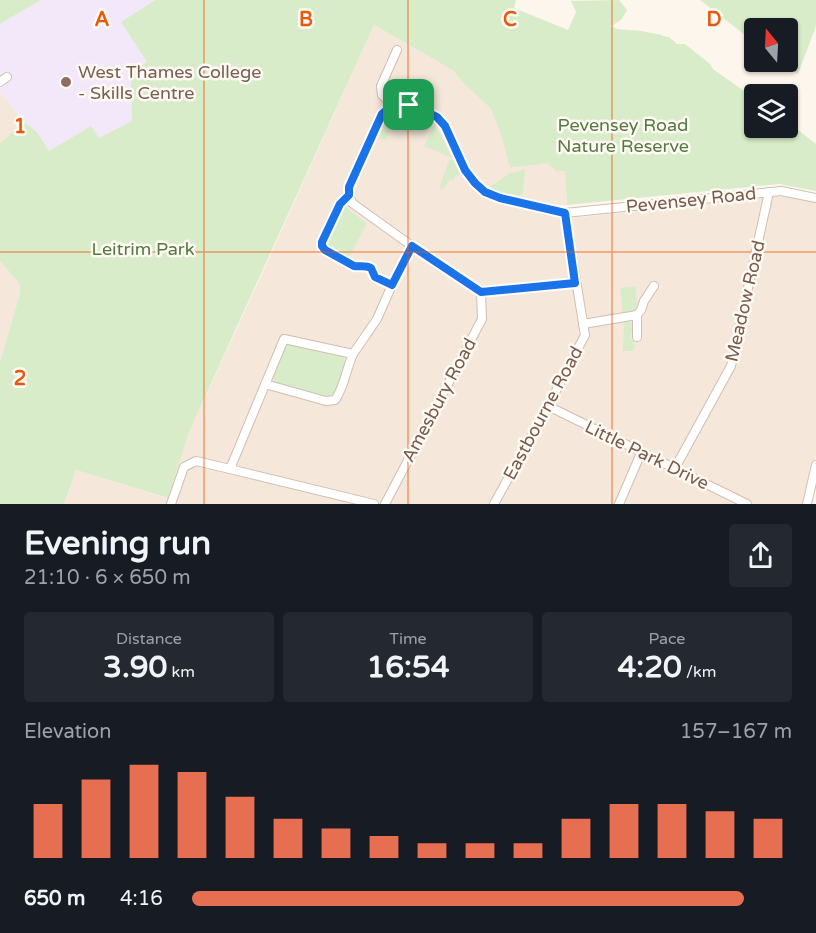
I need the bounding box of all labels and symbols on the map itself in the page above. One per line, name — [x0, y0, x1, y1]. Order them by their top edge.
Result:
text: A — [95, 8, 110, 32]
text: B — [299, 8, 313, 32]
text: C — [503, 8, 517, 32]
text: D — [706, 8, 722, 32]
north arrow — [744, 18, 798, 72]
place label: West Thames College - Skills Centre — [78, 61, 262, 104]
marker: West Thames College - Skills Centre — [59, 75, 73, 89]
pin — [383, 79, 434, 130]
park label: Pevensey Road Nature Reserve — [557, 114, 689, 157]
text: 1 — [14, 115, 26, 139]
street label: Pevensey Road — [625, 182, 757, 218]
park label: Leitrim Park — [92, 238, 195, 260]
street label: Meadow Road — [720, 238, 770, 364]
street label: Amesbury Road — [397, 334, 481, 466]
street label: Eastbourne Road — [499, 342, 587, 484]
text: 2 — [14, 367, 26, 391]
street label: Little Park Drive — [581, 415, 713, 495]

